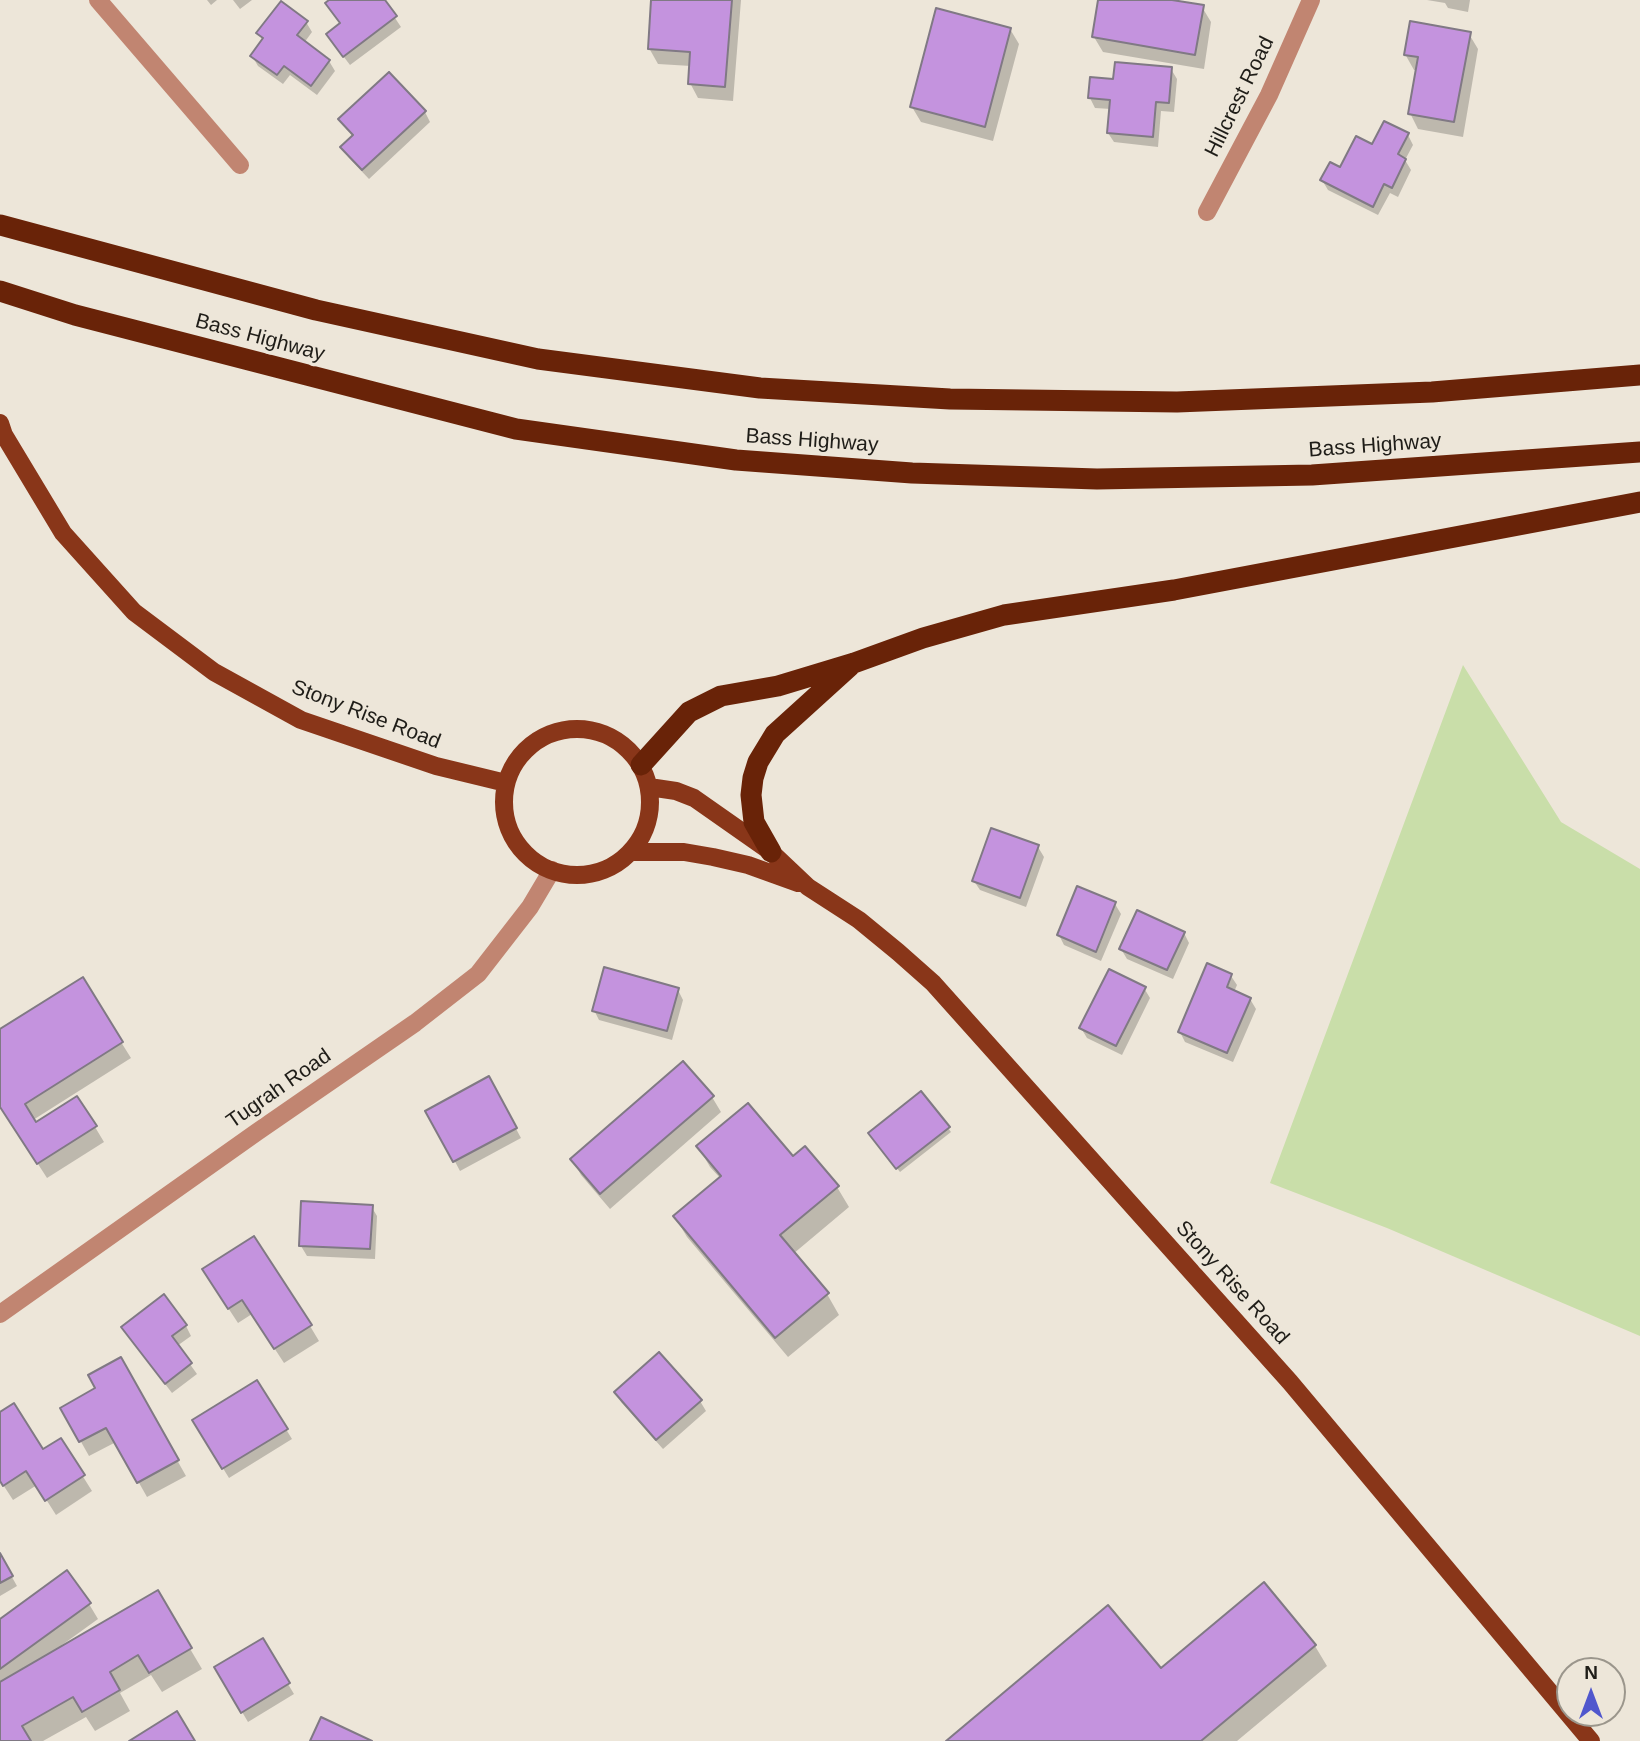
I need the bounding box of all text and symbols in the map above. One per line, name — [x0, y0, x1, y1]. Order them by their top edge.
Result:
street label: Hillcrest Road — [1200, 33, 1280, 161]
street label: Bass Highway — [192, 309, 328, 367]
street label: Bass Highway — [745, 424, 879, 458]
street label: Bass Highway — [1308, 429, 1442, 463]
street label: Stony Rise Road — [288, 675, 444, 755]
street label: Tugrah Road — [222, 1044, 336, 1134]
street label: Stony Rise Road — [1170, 1216, 1294, 1350]
north arrow — [1556, 1657, 1626, 1727]
text: N — [1584, 1662, 1598, 1683]

